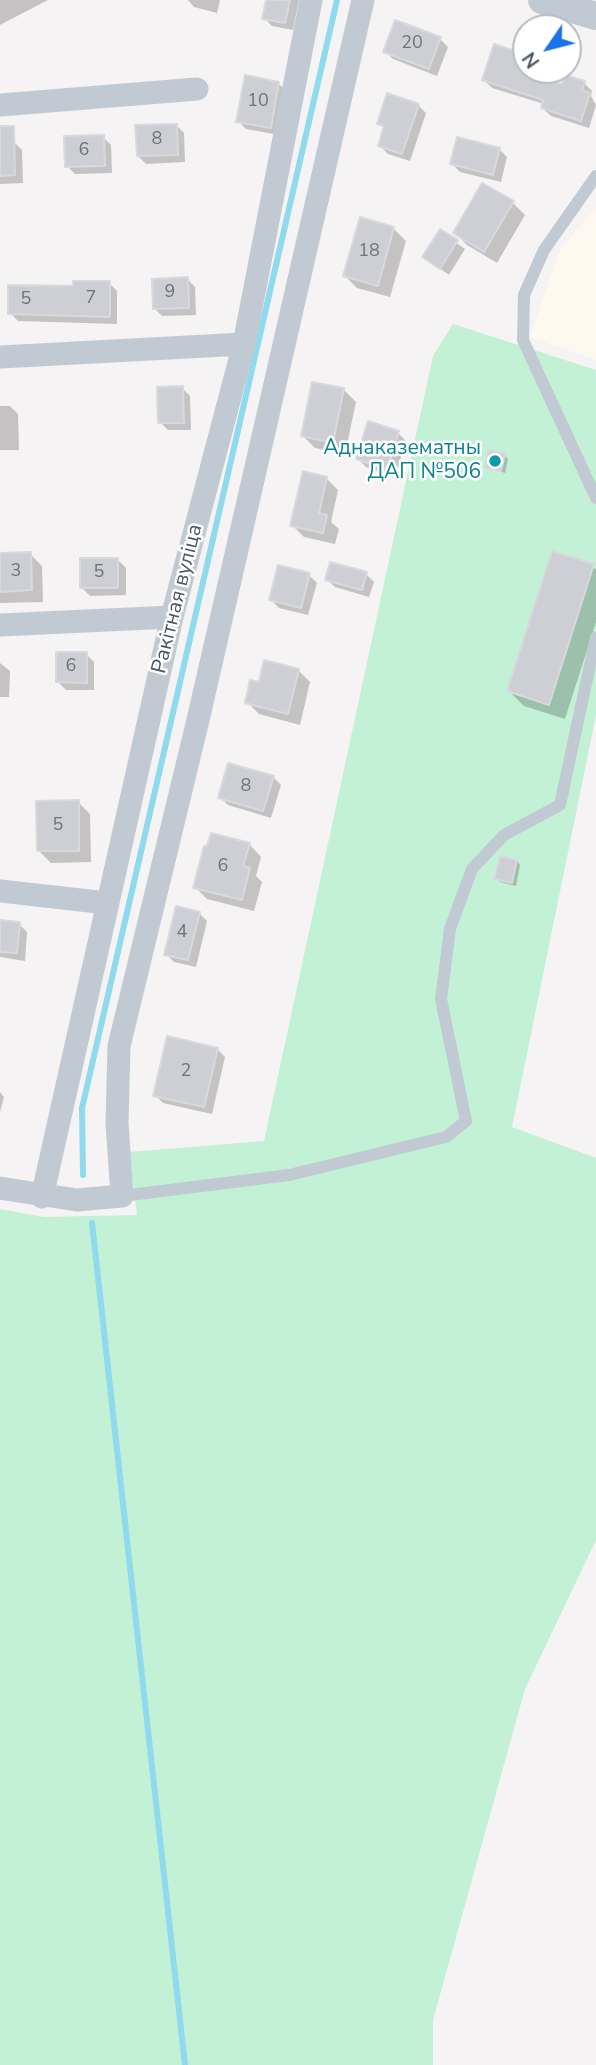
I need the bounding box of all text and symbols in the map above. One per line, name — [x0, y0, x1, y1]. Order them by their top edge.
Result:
north arrow — [512, 14, 582, 84]
house number: 20 — [401, 33, 423, 55]
text: N — [517, 47, 546, 73]
house number: 10 — [247, 91, 269, 113]
house number: 8 — [152, 129, 162, 151]
house number: 6 — [79, 140, 89, 162]
house number: 18 — [358, 241, 380, 263]
house number: 9 — [165, 282, 175, 304]
house number: 7 — [86, 288, 96, 310]
house number: 5 — [21, 289, 31, 311]
place label: Аднаказематны ДАП №506 — [323, 436, 481, 486]
marker: Аднаказематны ДАП №506 — [487, 453, 503, 469]
street label: Ракітная вуліца — [147, 522, 209, 676]
house number: 3 — [11, 561, 21, 583]
house number: 5 — [94, 562, 104, 584]
house number: 6 — [66, 656, 76, 678]
house number: 8 — [241, 776, 251, 798]
house number: 5 — [53, 815, 63, 837]
house number: 6 — [218, 856, 228, 878]
house number: 4 — [177, 922, 187, 944]
house number: 2 — [181, 1061, 191, 1083]

